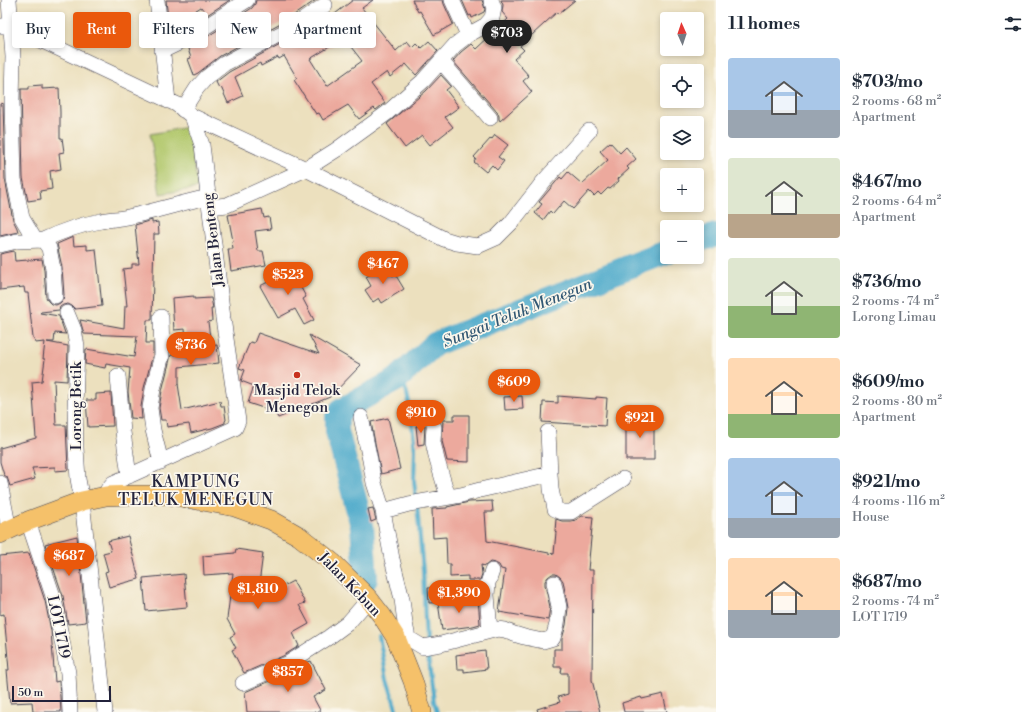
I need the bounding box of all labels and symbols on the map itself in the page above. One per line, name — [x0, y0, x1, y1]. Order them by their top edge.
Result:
north arrow — [660, 12, 704, 56]
pin: $703 — [483, 20, 531, 54]
street label: Jalan Benteng — [198, 192, 229, 289]
pin: $467 — [359, 251, 407, 285]
pin: $523 — [264, 262, 312, 296]
water label: Sungai Teluk Menegun — [440, 273, 596, 352]
pin: $736 — [167, 332, 215, 366]
street label: Lorong Betik — [67, 360, 86, 451]
pin: $609 — [490, 369, 538, 403]
marker: Masjid Telok Menegon — [292, 370, 302, 380]
place label: Masjid Telok Menegon — [254, 381, 341, 417]
pin: $910 — [397, 400, 445, 434]
pin: $921 — [616, 405, 664, 439]
district label: KAMPUNG TELUK MENEGUN — [118, 472, 274, 510]
pin: $687 — [45, 543, 93, 577]
street label: Jalan Kebun — [313, 547, 385, 621]
pin: $1,810 — [225, 576, 291, 610]
pin: $1,390 — [426, 580, 492, 614]
street label: LOT 1719 — [43, 594, 74, 660]
pin: $857 — [264, 659, 312, 693]
scale bar — [12, 684, 111, 703]

